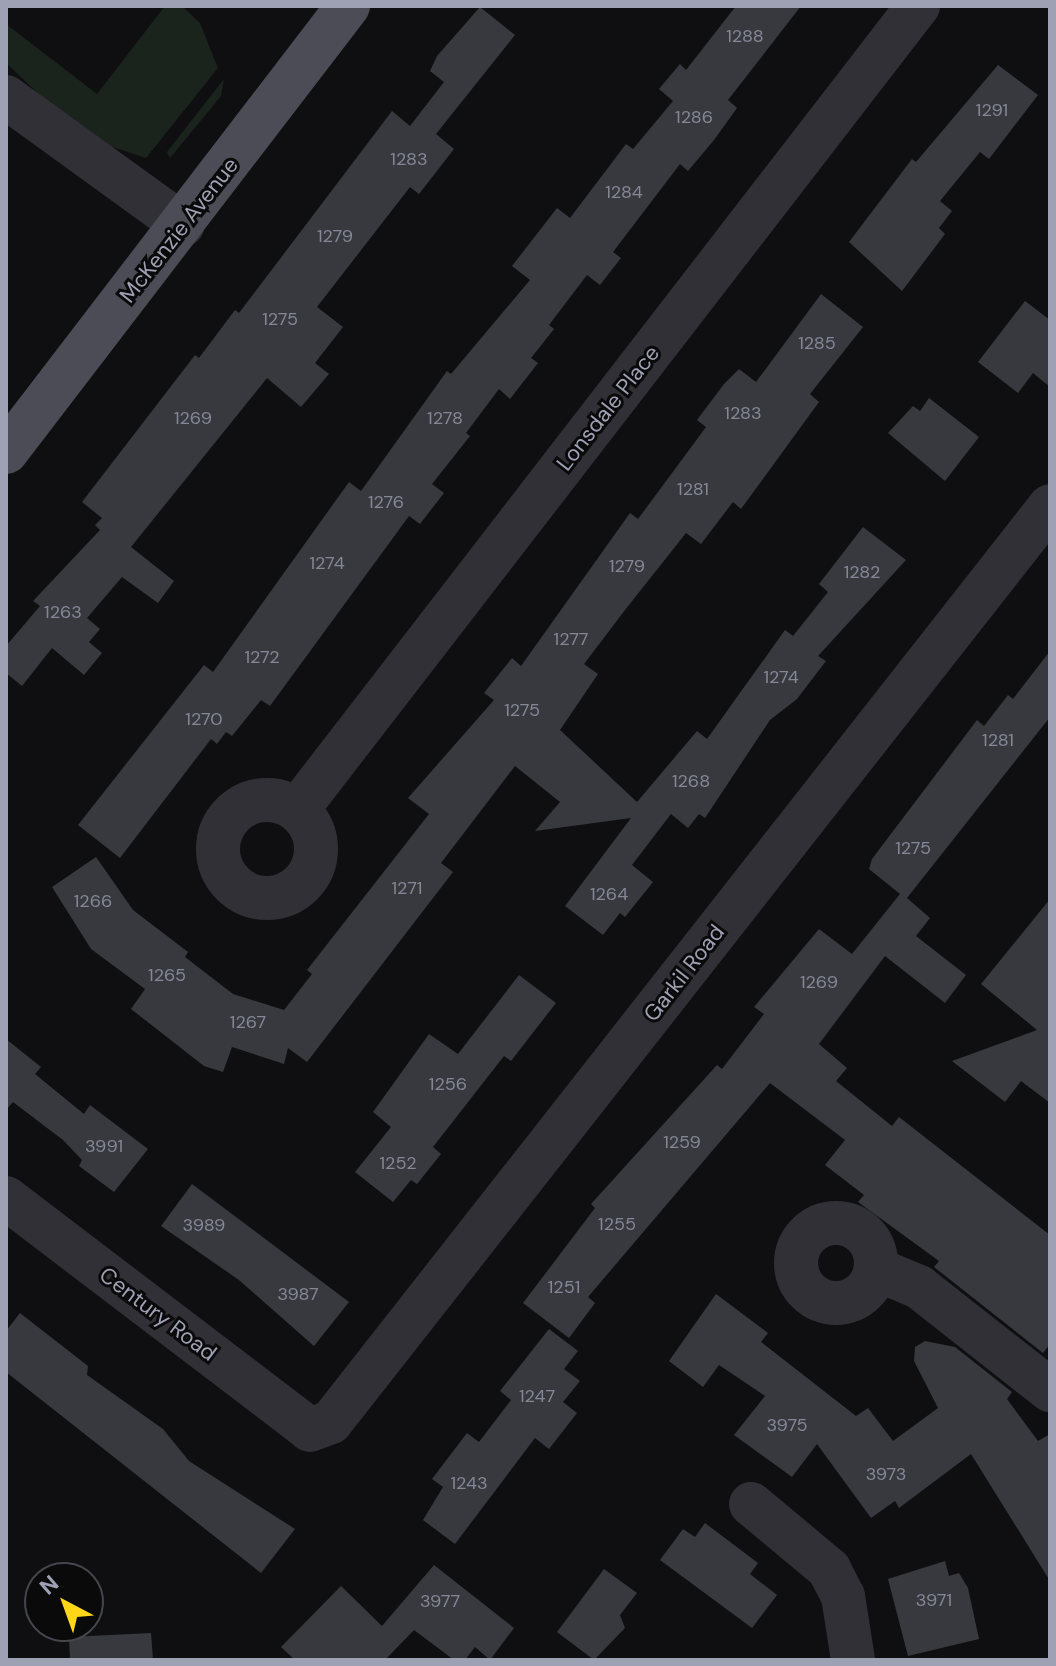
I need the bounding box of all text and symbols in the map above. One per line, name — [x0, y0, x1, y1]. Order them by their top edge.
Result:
house number: 1288 — [726, 25, 764, 47]
house number: 1291 — [976, 99, 1008, 121]
house number: 1286 — [675, 106, 713, 128]
house number: 1283 — [390, 148, 428, 170]
street label: McKenzie Avenue — [114, 152, 244, 308]
house number: 1284 — [605, 181, 643, 203]
house number: 1279 — [317, 225, 353, 247]
house number: 1275 — [262, 308, 298, 330]
house number: 1285 — [798, 332, 836, 354]
street label: Lonsdale Place — [551, 340, 665, 476]
house number: 1283 — [724, 402, 762, 424]
house number: 1269 — [174, 407, 212, 429]
house number: 1278 — [427, 407, 463, 429]
house number: 1281 — [677, 478, 709, 500]
house number: 1276 — [368, 491, 404, 513]
house number: 1274 — [309, 552, 345, 574]
house number: 1279 — [609, 555, 645, 577]
house number: 1282 — [844, 561, 880, 583]
house number: 1263 — [44, 601, 82, 623]
house number: 1277 — [554, 628, 588, 650]
house number: 1272 — [244, 646, 280, 668]
house number: 1274 — [763, 666, 799, 688]
house number: 1275 — [504, 699, 540, 721]
house number: 1270 — [185, 708, 223, 730]
house number: 1281 — [982, 729, 1014, 751]
house number: 1268 — [672, 770, 710, 792]
house number: 1275 — [895, 837, 931, 859]
house number: 1271 — [392, 877, 422, 899]
house number: 1264 — [590, 883, 628, 905]
house number: 1266 — [74, 890, 112, 912]
street label: Garkil Road — [638, 920, 730, 1026]
house number: 1265 — [148, 964, 186, 986]
house number: 1269 — [800, 971, 838, 993]
house number: 1267 — [230, 1011, 266, 1033]
house number: 1256 — [429, 1073, 467, 1095]
house number: 1259 — [663, 1131, 701, 1153]
house number: 3991 — [85, 1135, 123, 1157]
house number: 1252 — [379, 1152, 417, 1174]
house number: 1255 — [598, 1213, 636, 1235]
house number: 3989 — [183, 1214, 225, 1236]
street label: Century Road — [94, 1261, 222, 1367]
house number: 1251 — [548, 1276, 580, 1298]
house number: 3987 — [277, 1283, 319, 1305]
house number: 1247 — [519, 1385, 555, 1407]
house number: 3975 — [766, 1414, 808, 1436]
house number: 3973 — [866, 1463, 906, 1485]
house number: 1243 — [450, 1472, 488, 1494]
north arrow — [24, 1562, 104, 1642]
text: N — [34, 1569, 65, 1601]
house number: 3971 — [916, 1589, 952, 1611]
house number: 3977 — [420, 1590, 460, 1612]

